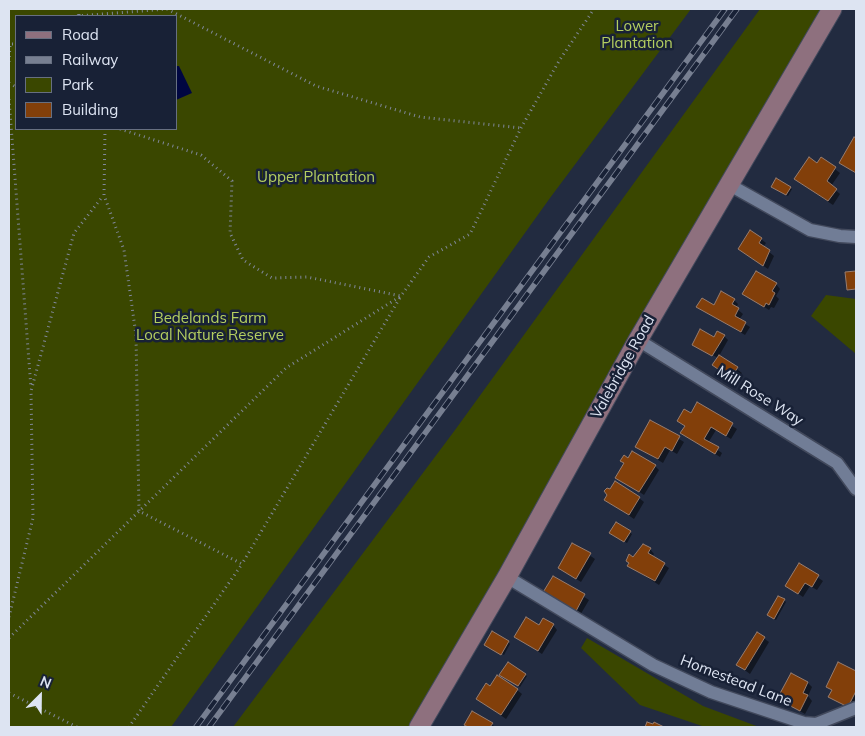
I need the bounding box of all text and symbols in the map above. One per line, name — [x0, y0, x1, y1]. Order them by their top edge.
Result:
legend — [15, 15, 178, 130]
park label: Lower Plantation — [601, 17, 673, 52]
text: Road — [62, 25, 99, 44]
text: Railway — [62, 50, 118, 69]
text: Park — [62, 75, 94, 94]
text: Building — [62, 100, 118, 119]
park label: Upper Plantation — [257, 168, 375, 186]
park label: Bedelands Farm Local Nature Reserve — [136, 309, 284, 344]
street label: Valebridge Road — [587, 312, 659, 422]
street label: Mill Rose Way — [713, 362, 807, 430]
street label: Homestead Lane — [678, 651, 794, 711]
north arrow — [15, 671, 65, 721]
text: N — [37, 672, 54, 693]

